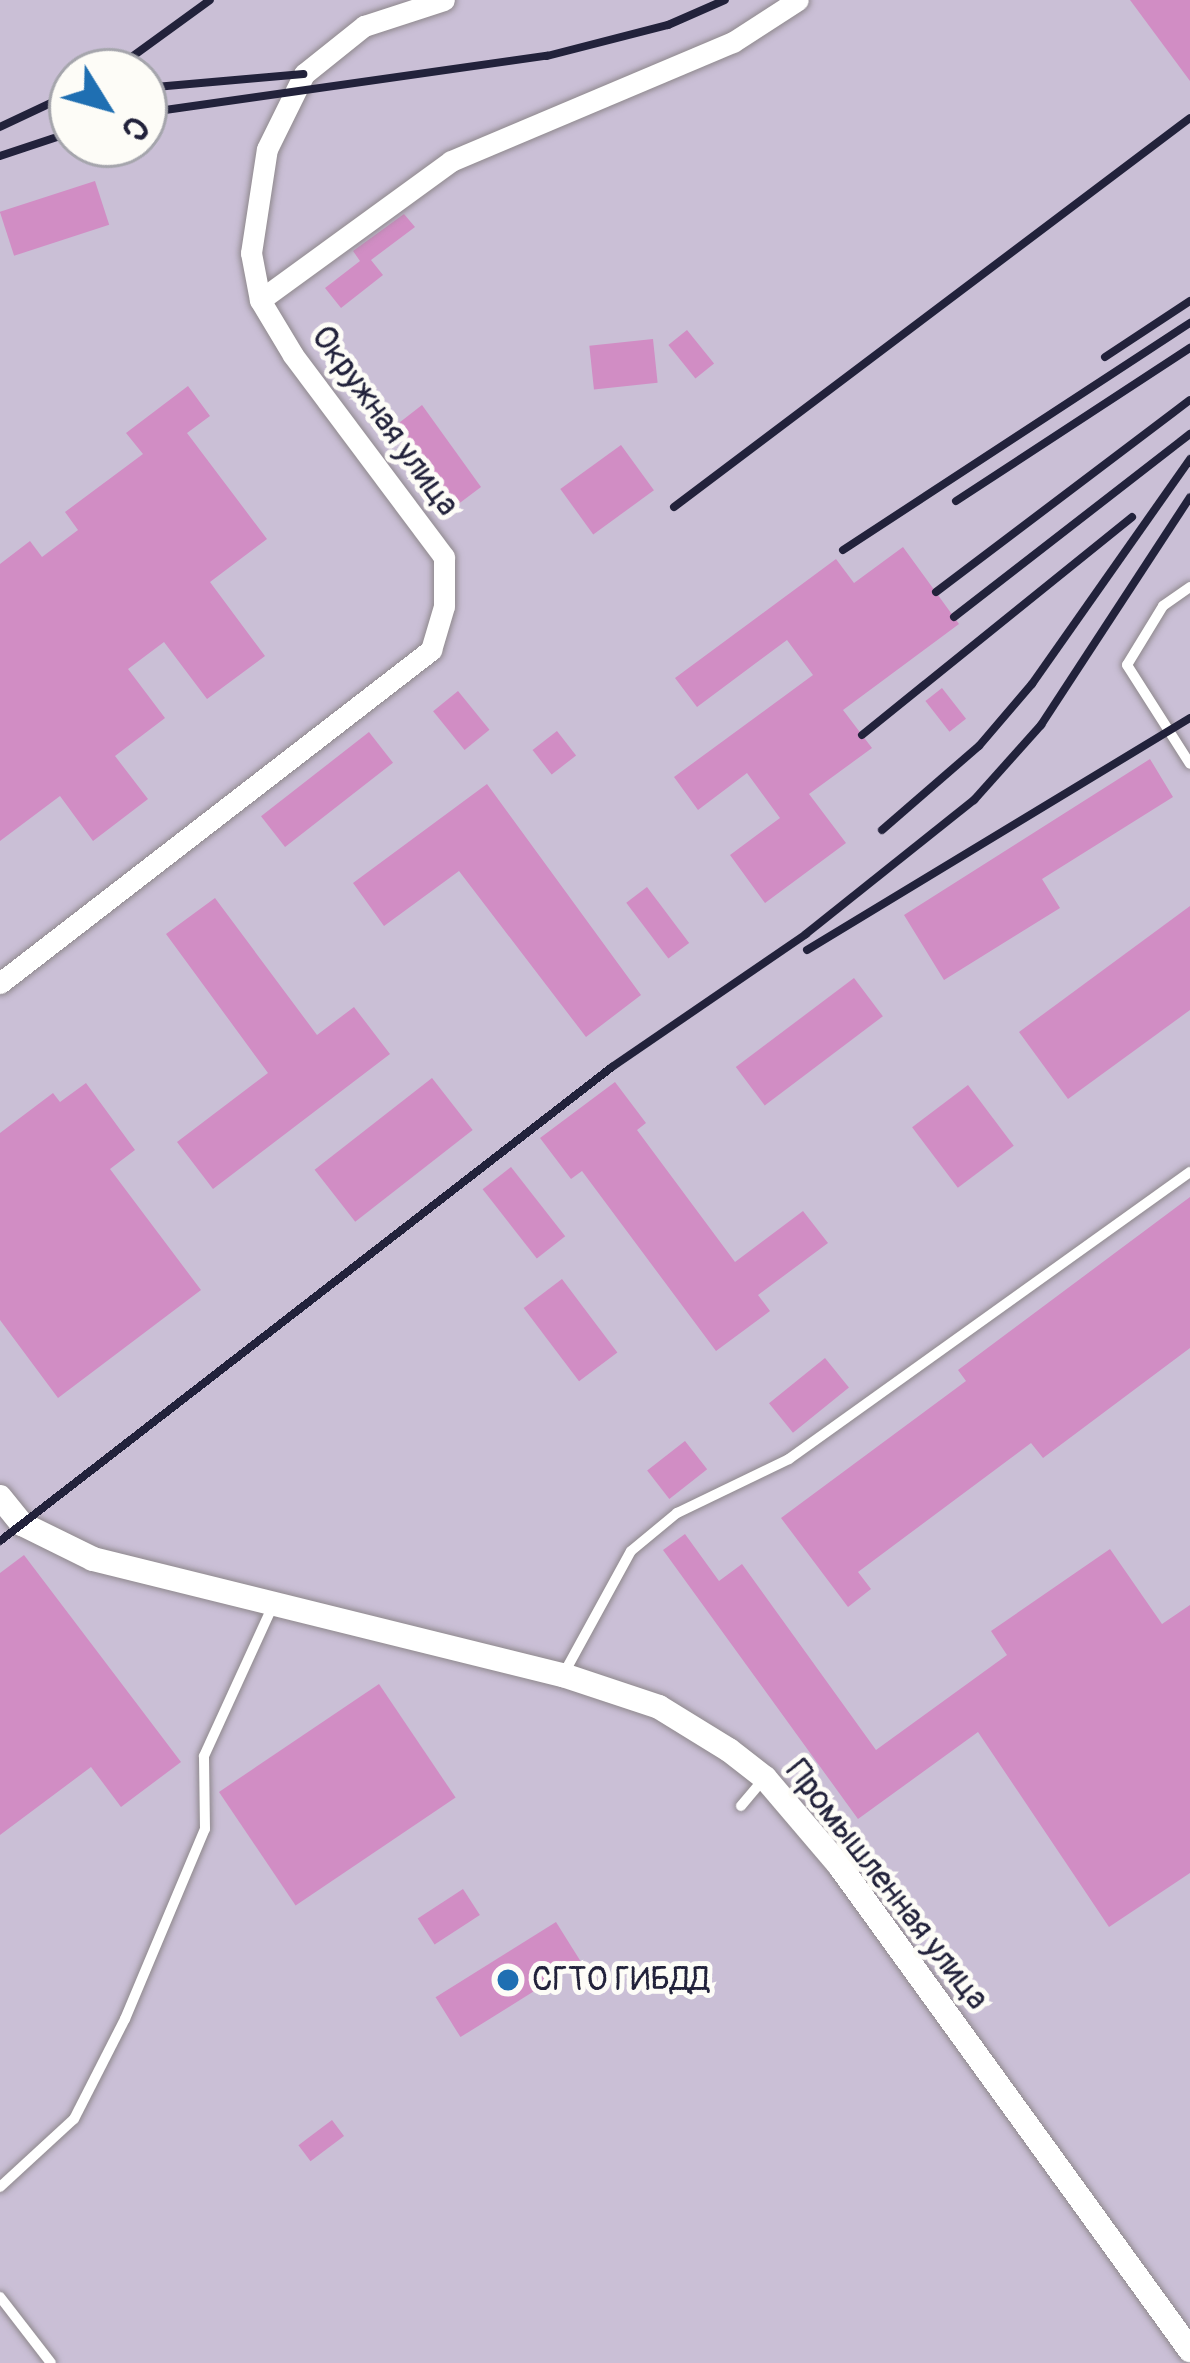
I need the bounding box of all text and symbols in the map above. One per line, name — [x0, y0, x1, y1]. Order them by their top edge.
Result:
north arrow — [48, 48, 168, 168]
text: С — [112, 108, 157, 149]
street label: Окружная улица — [303, 318, 467, 524]
street label: Промышленная улица — [777, 1752, 997, 2018]
place label: СГТО ГИБДД — [532, 1960, 710, 2000]
marker: СГТО ГИБДД — [495, 1967, 521, 1993]

